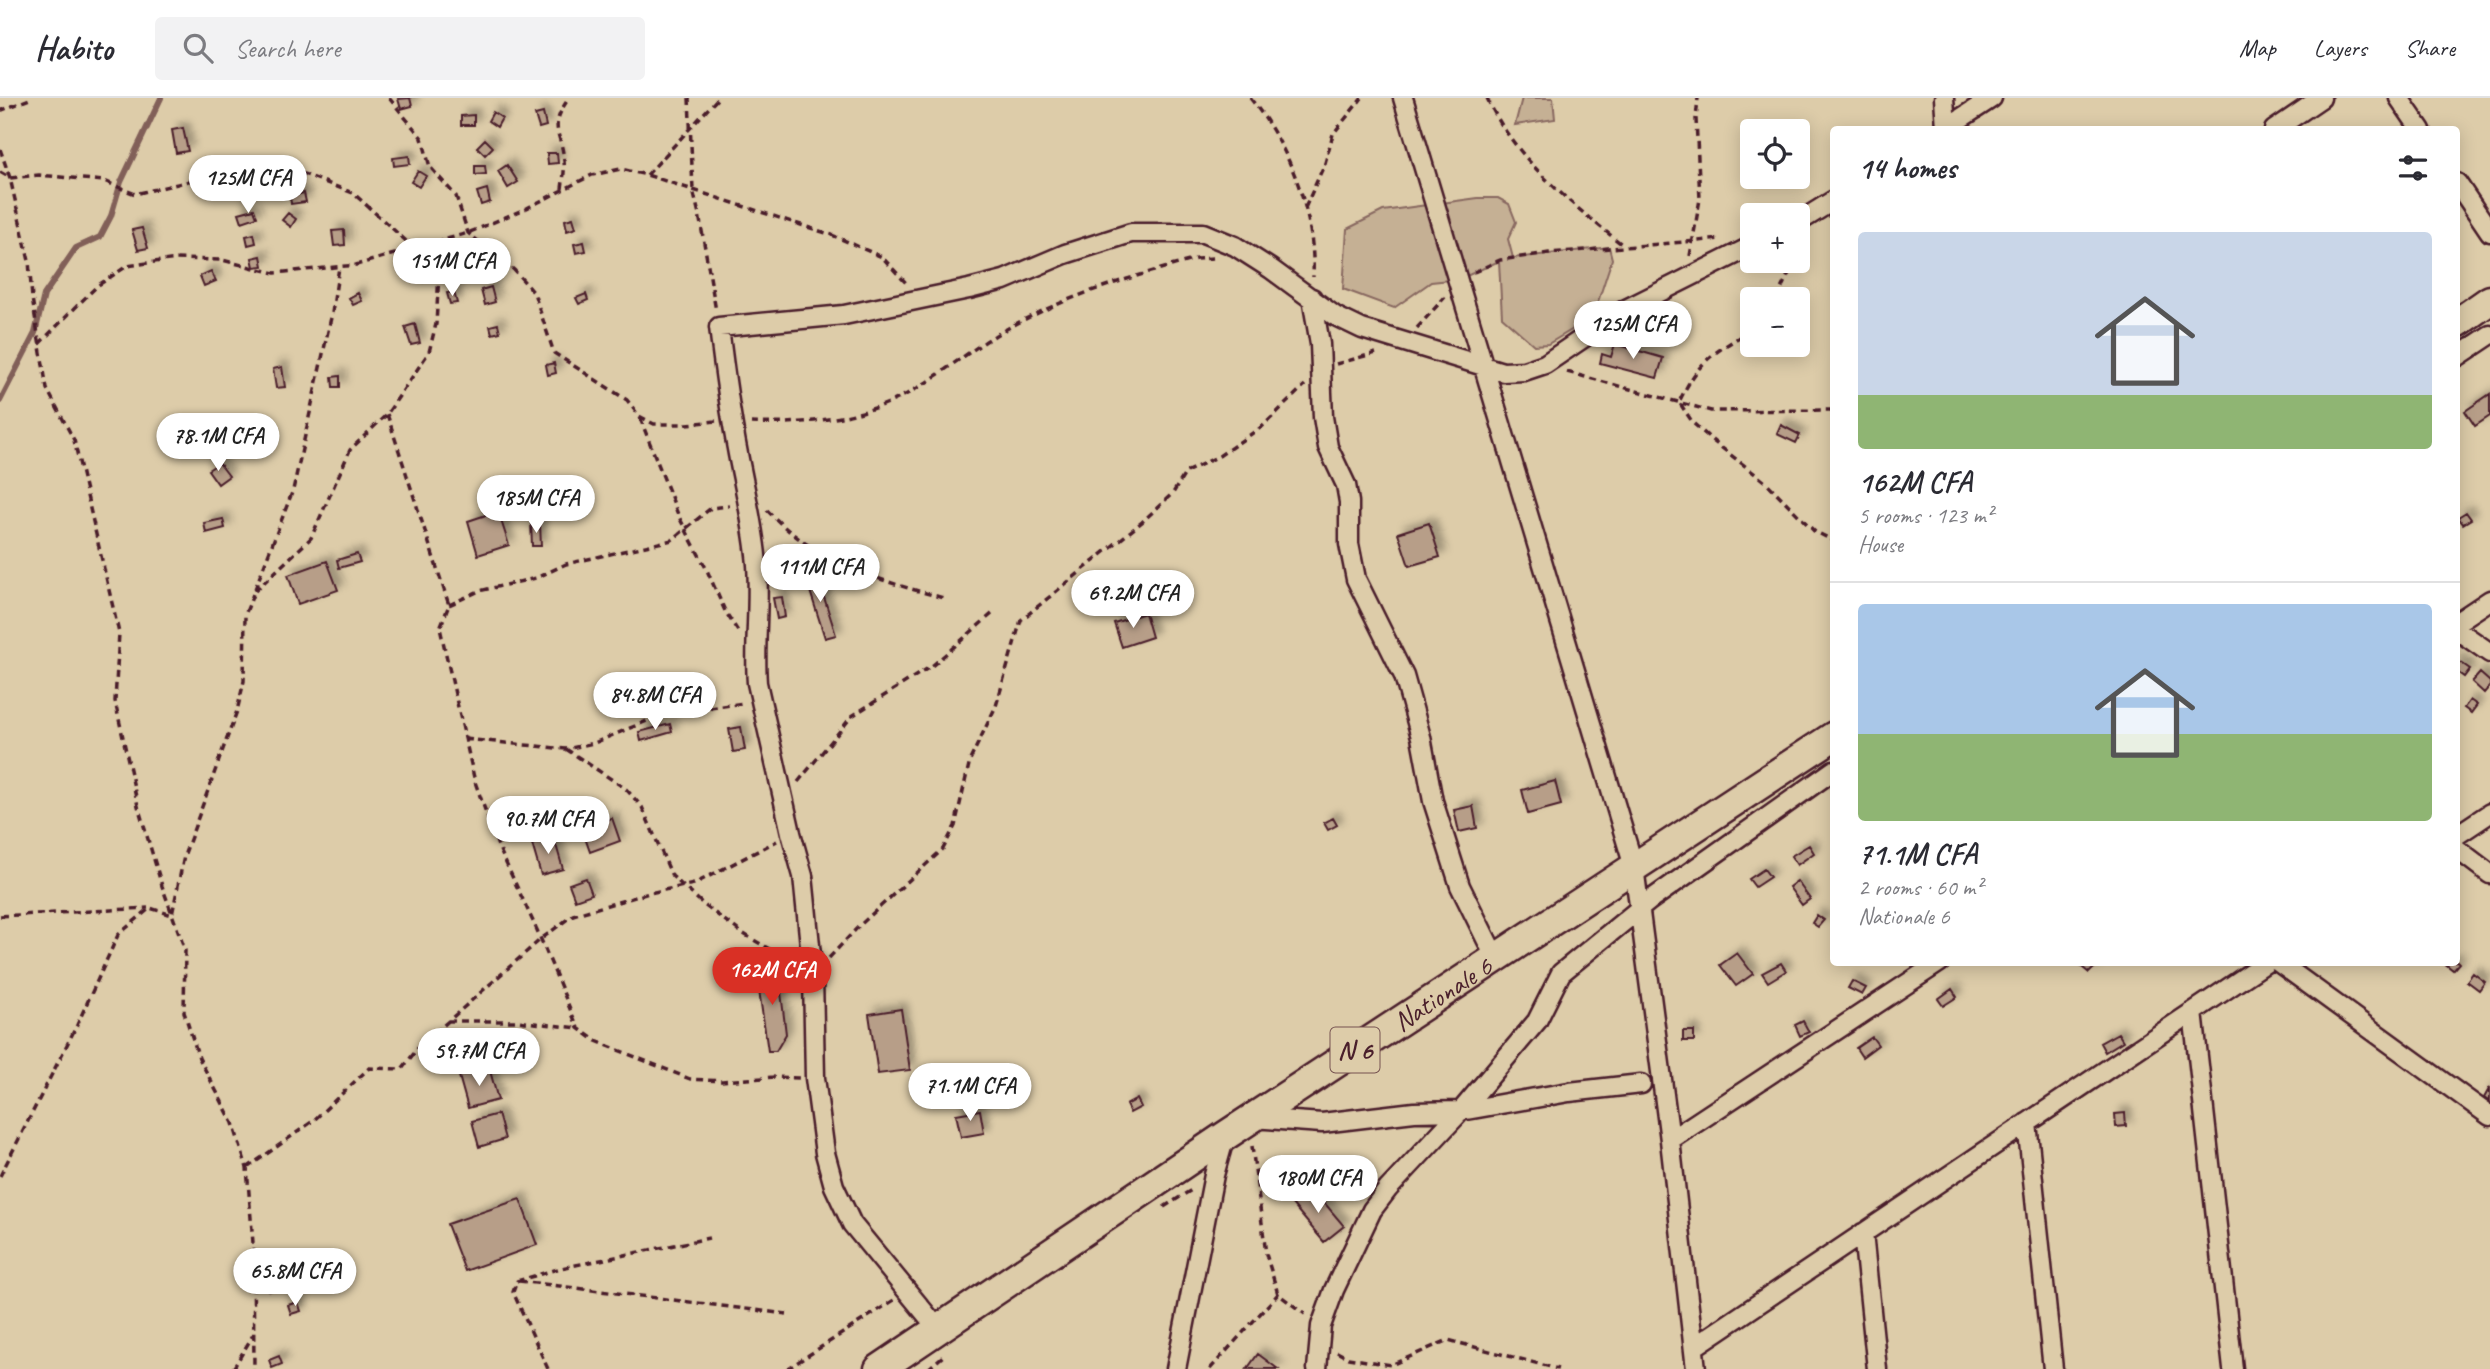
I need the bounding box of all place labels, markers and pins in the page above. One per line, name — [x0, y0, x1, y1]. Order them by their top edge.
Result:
pin: 125M CFA — [176, 156, 320, 215]
pin: 151M CFA — [380, 238, 524, 298]
pin: 125M CFA — [1561, 302, 1705, 361]
pin: 78.1M CFA — [138, 414, 298, 473]
pin: 185M CFA — [464, 476, 608, 535]
pin: 111M CFA — [748, 545, 892, 604]
pin: 69.2M CFA — [1053, 570, 1213, 630]
pin: 84.8M CFA — [575, 672, 735, 732]
pin: 90.7M CFA — [468, 796, 628, 856]
pin: 162M CFA — [700, 948, 844, 1007]
pin: 59.7M CFA — [399, 1028, 559, 1088]
pin: 71.1M CFA — [890, 1063, 1050, 1123]
pin: 180M CFA — [1246, 1156, 1390, 1215]
pin: 65.8M CFA — [215, 1248, 375, 1308]

